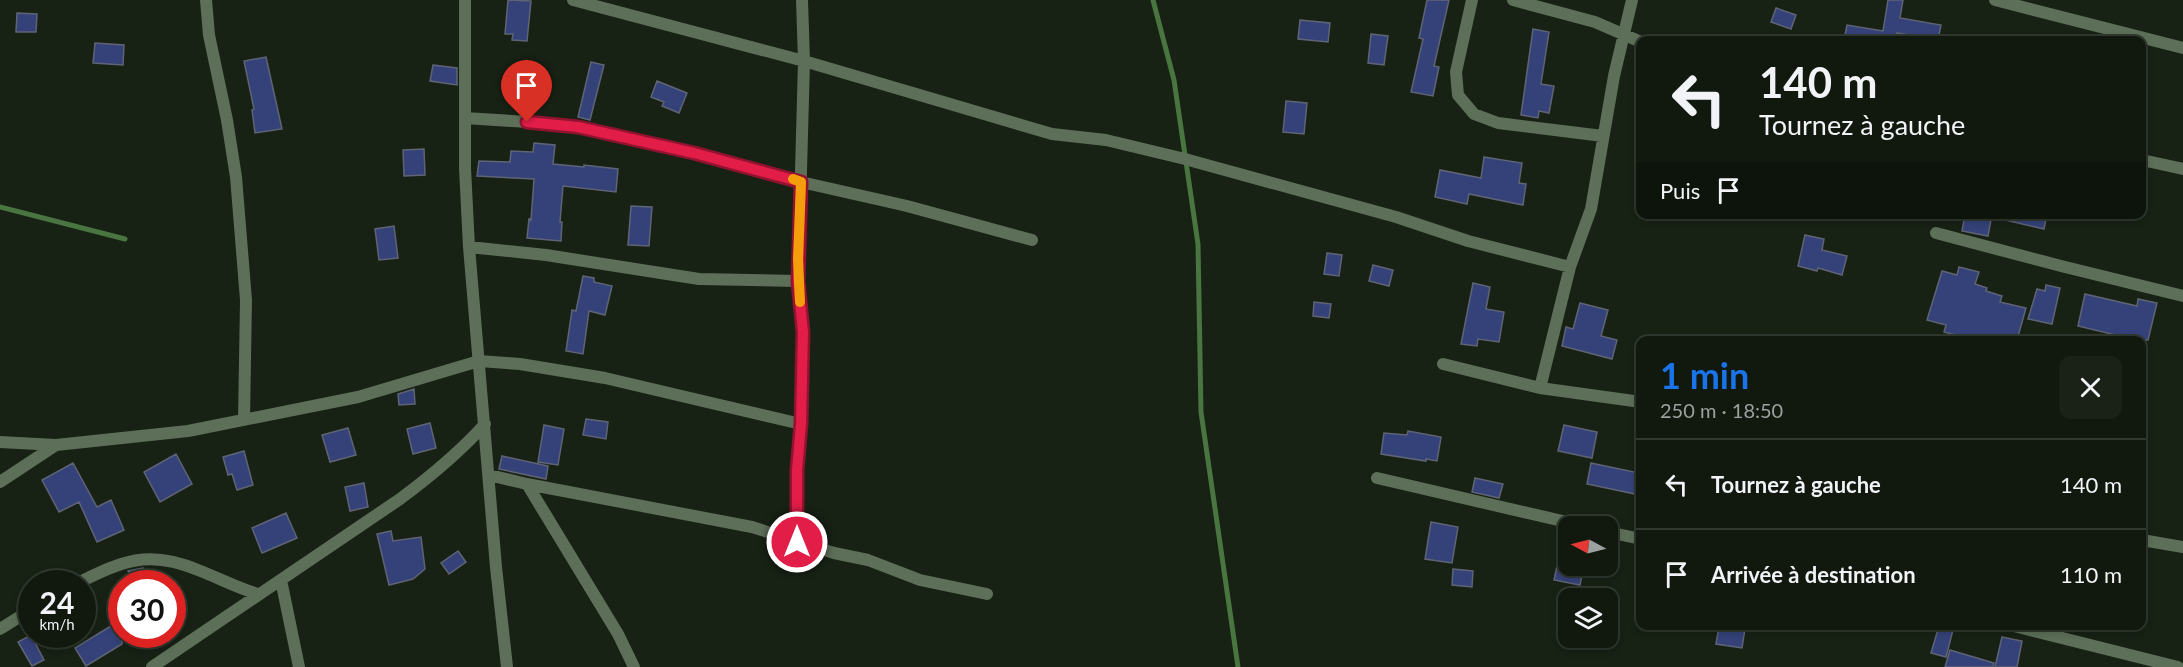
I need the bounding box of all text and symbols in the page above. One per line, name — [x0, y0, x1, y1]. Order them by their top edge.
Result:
text: 140 m — [1759, 57, 1877, 107]
pin — [501, 60, 552, 122]
icon: left — [1660, 60, 1738, 138]
icon: arrive — [510, 69, 543, 102]
text: Tournez à gauche — [1759, 108, 1965, 141]
icon: arrive — [1712, 174, 1745, 207]
text: Puis — [1660, 177, 1700, 204]
text: 1 min — [1660, 353, 1749, 397]
button: close — [2059, 356, 2122, 419]
text: 250 m · 18:50 — [1660, 398, 1783, 422]
icon: left — [1660, 468, 1693, 501]
text: Tournez à gauche — [1711, 471, 1881, 498]
text: 140 m — [2060, 471, 2122, 498]
position arrow — [765, 510, 829, 574]
north arrow — [1558, 516, 1618, 576]
map controls — [1558, 516, 1618, 648]
icon: arrive — [1660, 558, 1693, 591]
text: Arrivée à destination — [1711, 561, 1916, 588]
text: 110 m — [2060, 561, 2122, 588]
speed limit sign: 30 — [108, 570, 186, 648]
text: 24 — [40, 584, 74, 620]
button: layers — [1558, 588, 1618, 648]
text: km/h — [39, 615, 75, 633]

